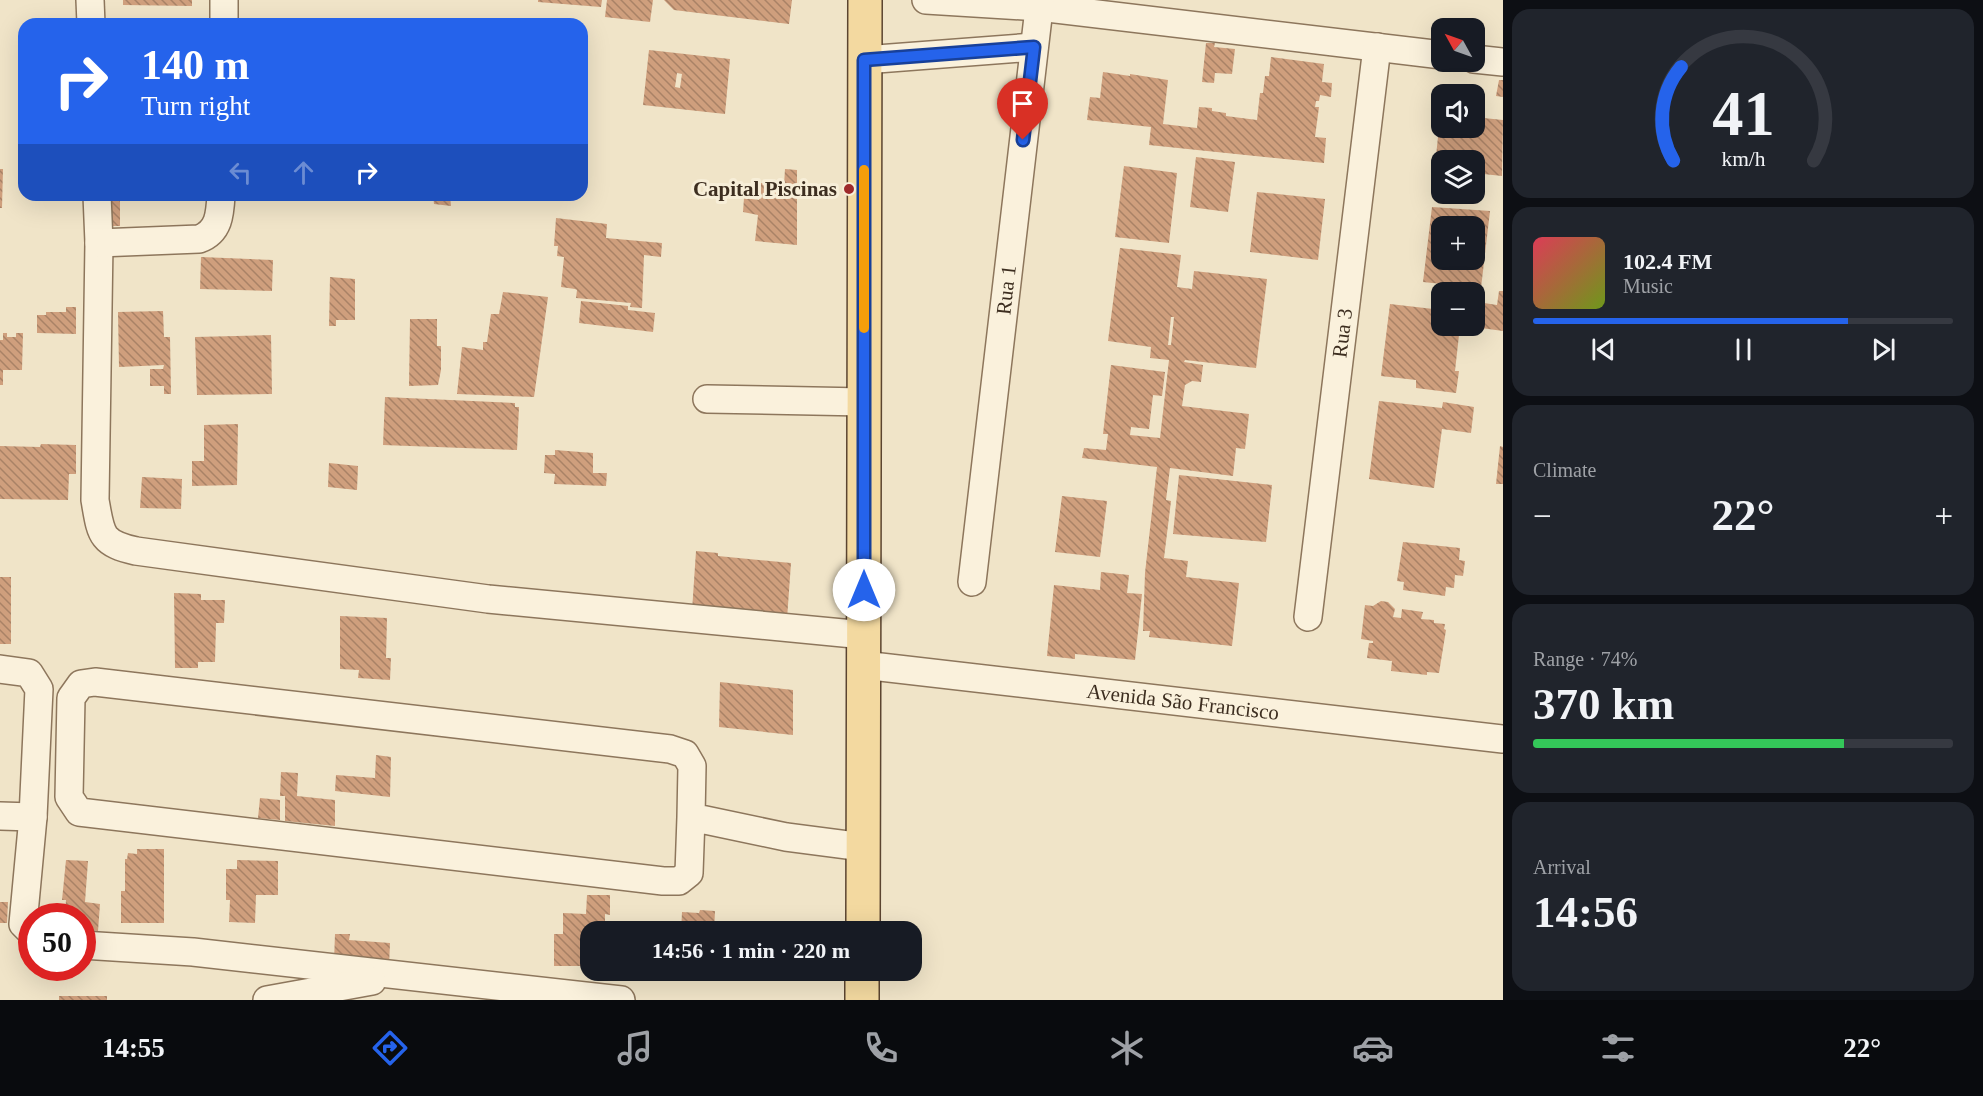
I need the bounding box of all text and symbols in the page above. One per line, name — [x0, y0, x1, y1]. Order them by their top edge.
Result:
north arrow — [1431, 18, 1485, 72]
map controls — [1431, 18, 1485, 336]
icon: right — [42, 42, 120, 120]
text: 140 m — [141, 42, 250, 88]
pin — [997, 78, 1048, 140]
text: 41 — [1712, 79, 1774, 148]
button: sound — [1431, 84, 1485, 138]
icon: arrive — [1006, 87, 1039, 120]
text: Turn right — [141, 91, 250, 121]
text: km/h — [1721, 147, 1765, 171]
button: layers — [1431, 150, 1485, 204]
icon: left — [224, 156, 257, 189]
icon: ahead — [287, 156, 320, 189]
icon: right — [350, 156, 383, 189]
place label: Capital Piscinas — [693, 177, 837, 201]
marker: Capital Piscinas — [842, 182, 856, 196]
button: + — [1431, 216, 1485, 270]
text: 102.4 FM — [1623, 249, 1712, 274]
street label: Rua 1 — [991, 264, 1021, 316]
text: Music — [1623, 275, 1673, 297]
button: − — [1431, 282, 1485, 336]
street label: Rua 3 — [1327, 307, 1357, 359]
icon: previous — [1587, 333, 1620, 366]
icon: pause — [1727, 333, 1760, 366]
icon: next — [1867, 333, 1900, 366]
text: Climate — [1533, 459, 1596, 481]
text: 22° — [1712, 490, 1775, 540]
text: − — [1533, 498, 1552, 534]
text: + — [1934, 498, 1953, 534]
position arrow — [832, 558, 896, 622]
text: Range · 74% — [1533, 648, 1637, 670]
street label: Avenida São Francisco — [1085, 679, 1280, 725]
text: 370 km — [1533, 679, 1674, 729]
text: Arrival — [1533, 856, 1591, 878]
text: 14:56 — [1533, 887, 1638, 937]
speed limit sign: 50 — [18, 903, 96, 981]
text: 14:56 · 1 min · 220 m — [652, 938, 850, 963]
icon: directions — [369, 1027, 411, 1069]
icon: music — [614, 1027, 656, 1069]
icon: phone — [860, 1027, 902, 1069]
icon: climate — [1106, 1027, 1148, 1069]
icon: car — [1352, 1027, 1394, 1069]
icon: filters — [1597, 1027, 1639, 1069]
text: 14:55 — [102, 1033, 165, 1063]
text: 22° — [1843, 1033, 1881, 1063]

